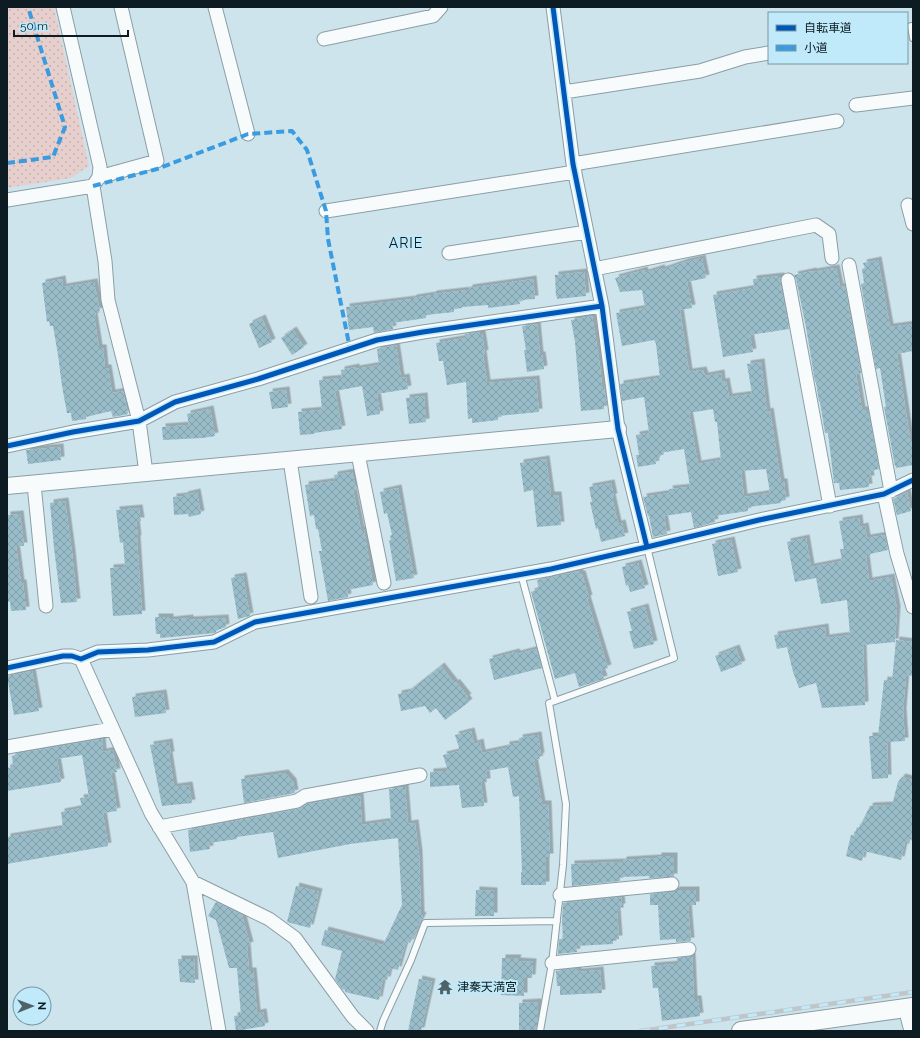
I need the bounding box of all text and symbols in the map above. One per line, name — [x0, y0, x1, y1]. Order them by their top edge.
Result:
scale bar — [14, 12, 128, 38]
legend — [768, 12, 908, 64]
text: 50 m — [20, 19, 48, 33]
text: 自転車道 — [804, 21, 852, 35]
text: 小道 — [804, 41, 828, 55]
district label: ARIE — [389, 235, 423, 251]
temple icon: 津秦天満宮 — [436, 978, 454, 996]
place label: 津秦天満宮 — [457, 980, 517, 994]
north arrow — [12, 986, 52, 1026]
text: N — [35, 1002, 48, 1010]

